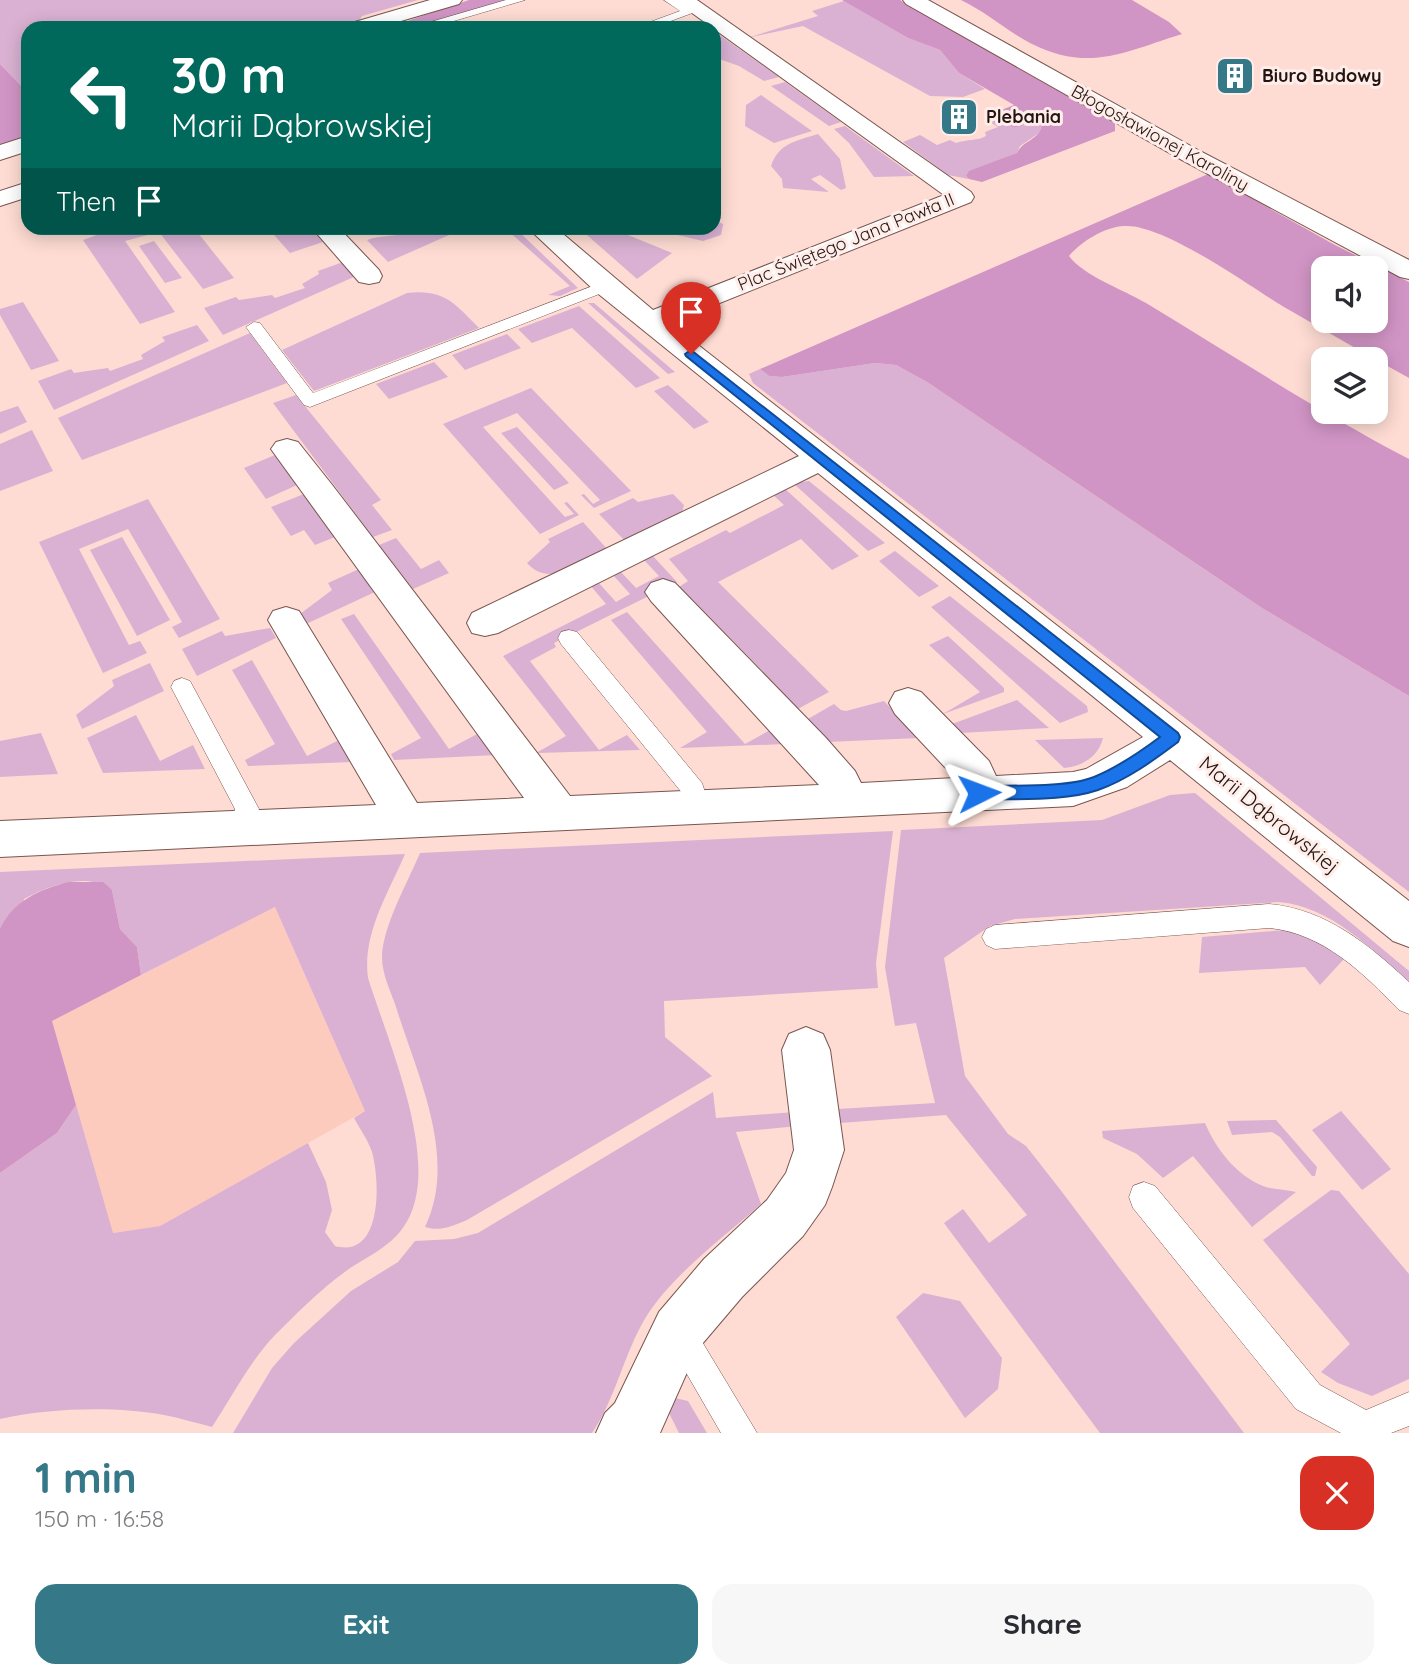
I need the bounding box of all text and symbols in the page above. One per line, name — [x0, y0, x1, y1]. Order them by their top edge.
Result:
text: 30 m — [171, 44, 286, 105]
icon: left — [56, 49, 147, 140]
building icon: Biuro Budowy — [1214, 55, 1256, 97]
place label: Biuro Budowy — [1262, 64, 1382, 87]
street label: Błogosławionej Karoliny — [1067, 79, 1253, 196]
building icon: Plebania — [938, 96, 980, 138]
text: Marii Dąbrowskiej — [171, 105, 434, 145]
place label: Plebania — [986, 105, 1061, 128]
icon: arrive — [130, 182, 168, 220]
text: Then — [56, 185, 116, 218]
street label: Plac Świętego Jana Pawła II — [734, 187, 958, 296]
map controls — [1311, 256, 1388, 424]
button: sound — [1311, 256, 1388, 333]
pin — [661, 282, 721, 354]
icon: arrive — [672, 293, 710, 331]
button: layers — [1311, 347, 1388, 424]
street label: Marii Dąbrowskiej — [1194, 750, 1345, 879]
position arrow — [942, 756, 1016, 830]
text: 1 min — [35, 1451, 137, 1504]
button: close — [1300, 1456, 1374, 1530]
text: 150 m · 16:58 — [35, 1504, 164, 1533]
button: Exit — [35, 1584, 698, 1664]
button: Share — [712, 1584, 1374, 1664]

